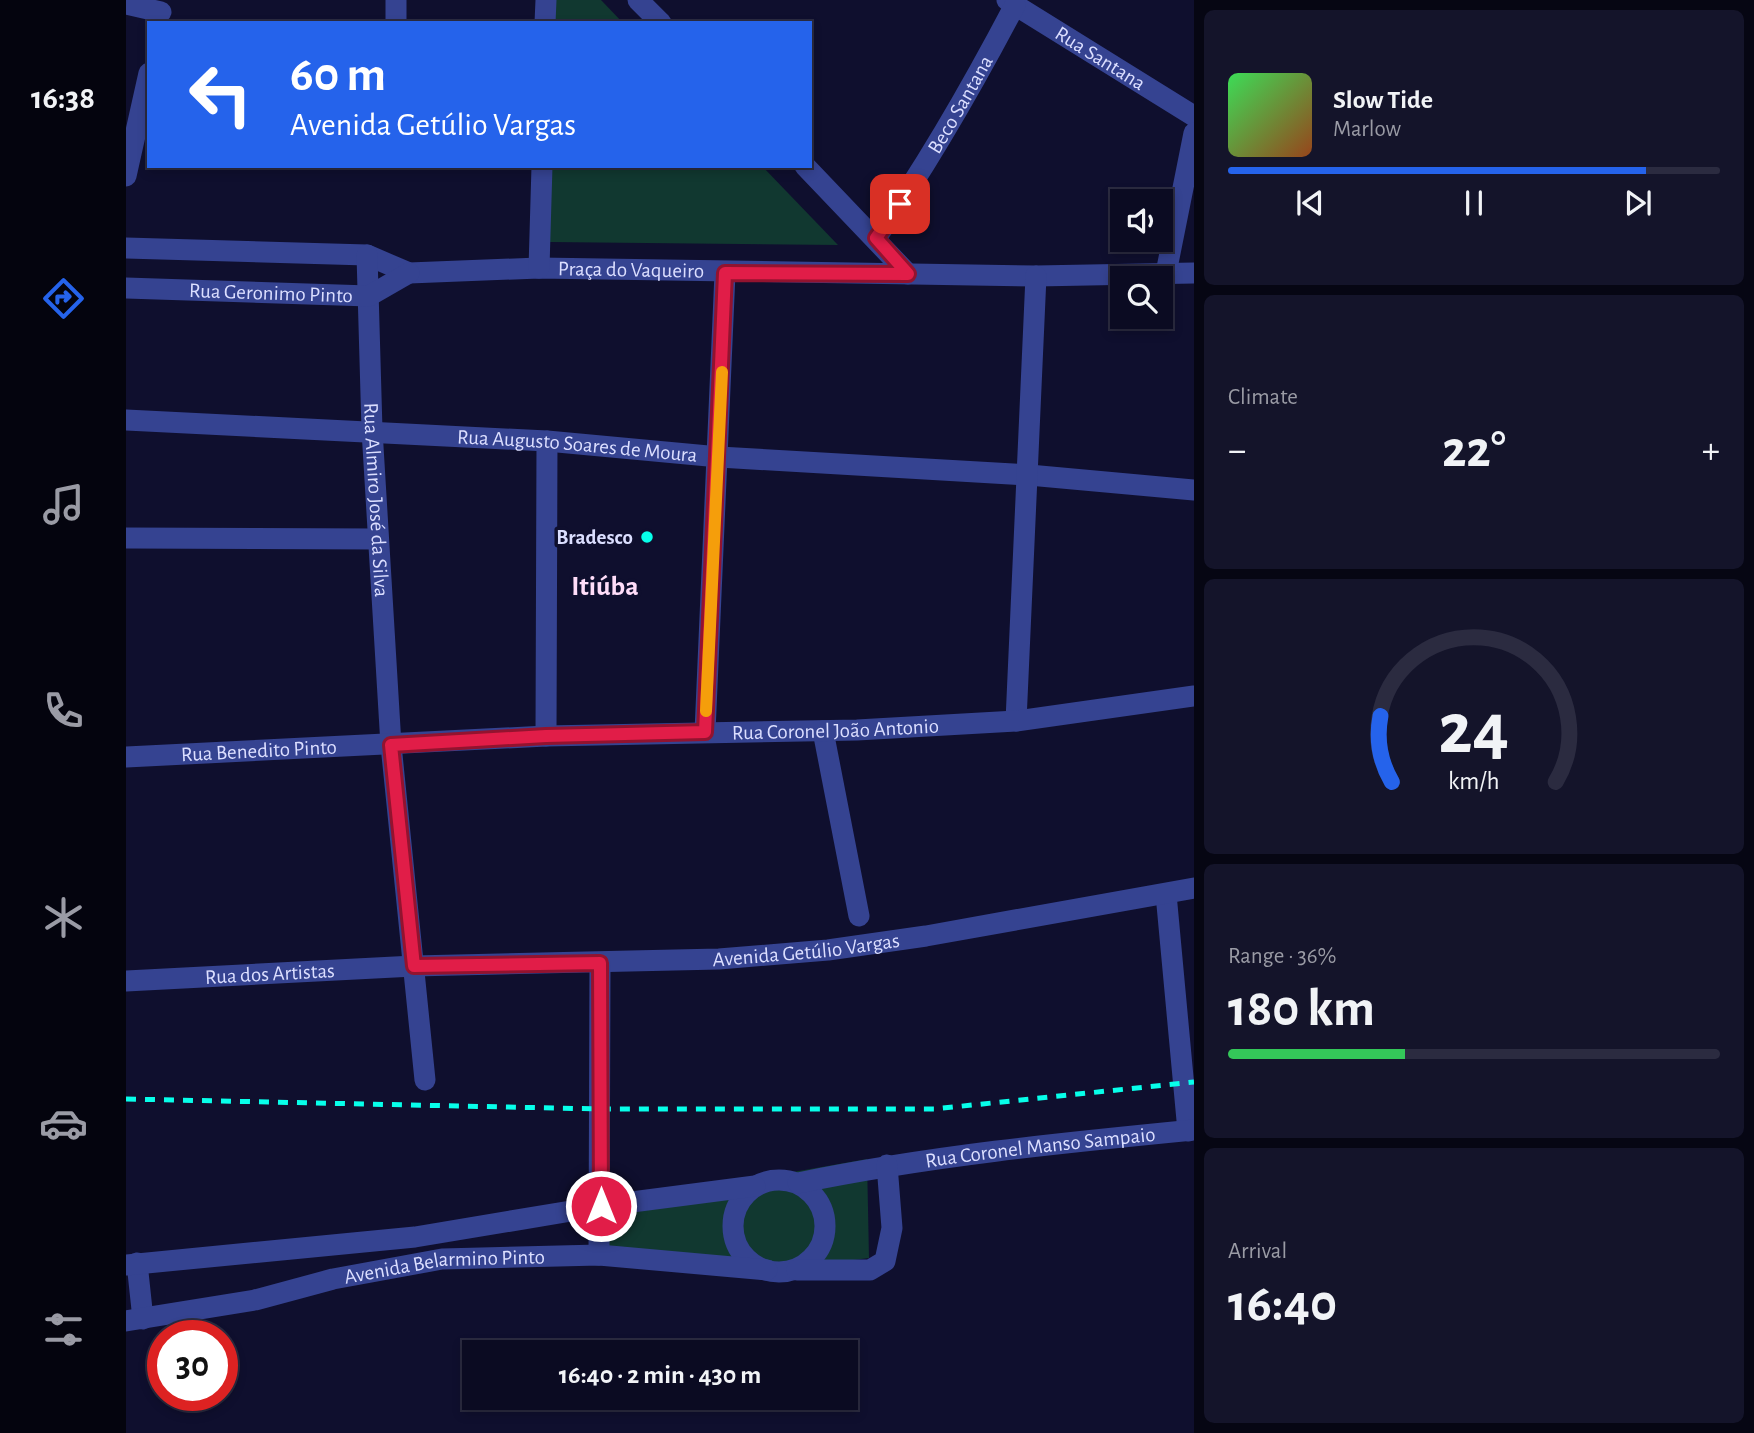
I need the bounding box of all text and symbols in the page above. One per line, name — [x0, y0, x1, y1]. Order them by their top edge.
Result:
street label: Rua Santana — [1051, 23, 1149, 94]
icon: left — [175, 49, 266, 140]
text: 60 m — [290, 51, 386, 100]
street label: Beco Santana — [924, 52, 997, 157]
text: 16:38 — [31, 82, 95, 114]
text: Slow Tide — [1333, 87, 1433, 113]
text: Avenida Getúlio Vargas — [290, 109, 576, 141]
text: Marlow — [1333, 118, 1401, 141]
pin — [870, 174, 930, 234]
icon: previous — [1291, 184, 1329, 222]
icon: pause — [1455, 184, 1493, 222]
icon: next — [1619, 184, 1657, 222]
icon: arrive — [881, 185, 919, 223]
map controls — [1110, 189, 1173, 329]
button: sound — [1110, 189, 1173, 252]
street label: Praça do Vaqueiro — [558, 258, 704, 282]
button: search — [1110, 266, 1173, 329]
icon: directions — [39, 274, 88, 323]
street label: Rua Geronimo Pinto — [189, 280, 353, 306]
text: Climate — [1228, 386, 1298, 409]
street label: Rua Almiro José da Silva — [360, 402, 392, 598]
text: 22° — [1442, 424, 1506, 476]
street label: Rua Augusto Soares de Moura — [457, 427, 698, 466]
text: − — [1228, 432, 1246, 470]
text: + — [1702, 432, 1720, 470]
icon: music — [39, 480, 88, 529]
place label: Bradesco — [556, 527, 633, 548]
marker: Bradesco — [639, 529, 655, 545]
district label: Itiúba — [571, 573, 639, 601]
icon: phone — [39, 686, 88, 735]
text: 24 — [1439, 695, 1509, 768]
street label: Rua Coronel João Antonio — [732, 715, 940, 743]
street label: Rua Benedito Pinto — [180, 736, 337, 765]
text: km/h — [1448, 769, 1500, 794]
icon: climate — [39, 893, 88, 942]
street label: Avenida Getúlio Vargas — [712, 930, 901, 970]
text: Range · 36% — [1228, 945, 1336, 968]
street label: Rua dos Artistas — [204, 960, 335, 988]
text: 180 km — [1228, 983, 1375, 1035]
icon: car — [39, 1099, 88, 1148]
street label: Rua Coronel Manso Sampaio — [924, 1124, 1156, 1172]
position arrow — [564, 1169, 638, 1243]
text: Arrival — [1228, 1240, 1287, 1263]
street label: Avenida Belarmino Pinto — [342, 1246, 545, 1288]
text: 16:40 — [1228, 1278, 1337, 1330]
icon: filters — [39, 1305, 88, 1354]
speed limit sign: 30 — [147, 1320, 238, 1411]
text: 16:40 · 2 min · 430 m — [559, 1362, 761, 1388]

